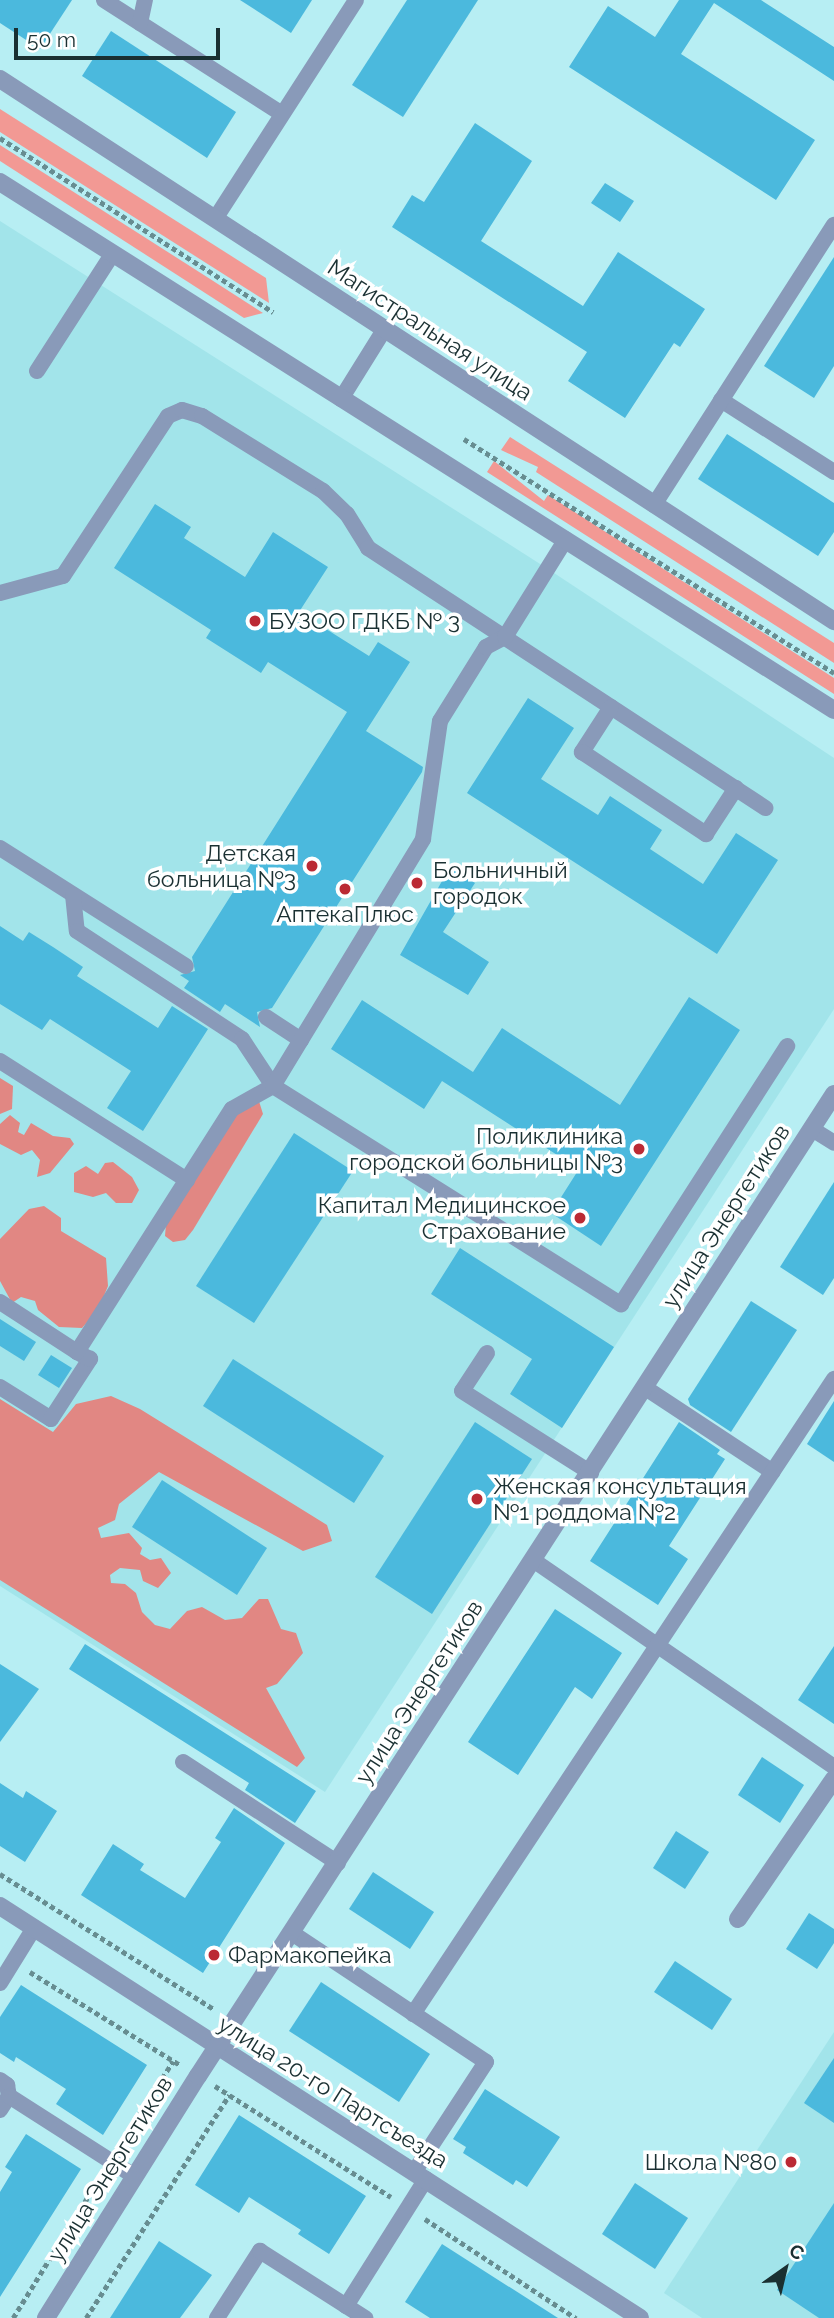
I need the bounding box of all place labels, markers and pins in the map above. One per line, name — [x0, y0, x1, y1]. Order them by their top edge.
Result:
place label: БУЗОО ГДКБ № 3 — [269, 607, 460, 635]
marker: БУЗОО ГДКБ № 3 — [247, 613, 263, 629]
place label: Детская больница №3 — [147, 839, 296, 893]
marker: Детская больница №3 — [302, 856, 322, 876]
place label: Больничный городок — [433, 856, 568, 910]
marker: Больничный городок — [407, 873, 427, 893]
marker: АптекаПлюс — [337, 881, 353, 897]
place label: АптекаПлюс — [276, 900, 414, 928]
place label: Поликлиника городской больницы №3 — [349, 1122, 623, 1176]
marker: Поликлиника городской больницы №3 — [629, 1139, 649, 1159]
place label: Капитал Медицинское Страхование — [318, 1191, 566, 1245]
marker: Капитал Медицинское Страхование — [572, 1210, 588, 1226]
place label: Женская консультация №1 роддома №2 — [493, 1472, 747, 1526]
marker: Женская консультация №1 роддома №2 — [467, 1489, 487, 1509]
place label: Фармакопейка — [228, 1941, 392, 1969]
marker: Фармакопейка — [206, 1947, 222, 1963]
place label: Школа №80 — [645, 2148, 777, 2176]
marker: Школа №80 — [783, 2154, 799, 2170]

